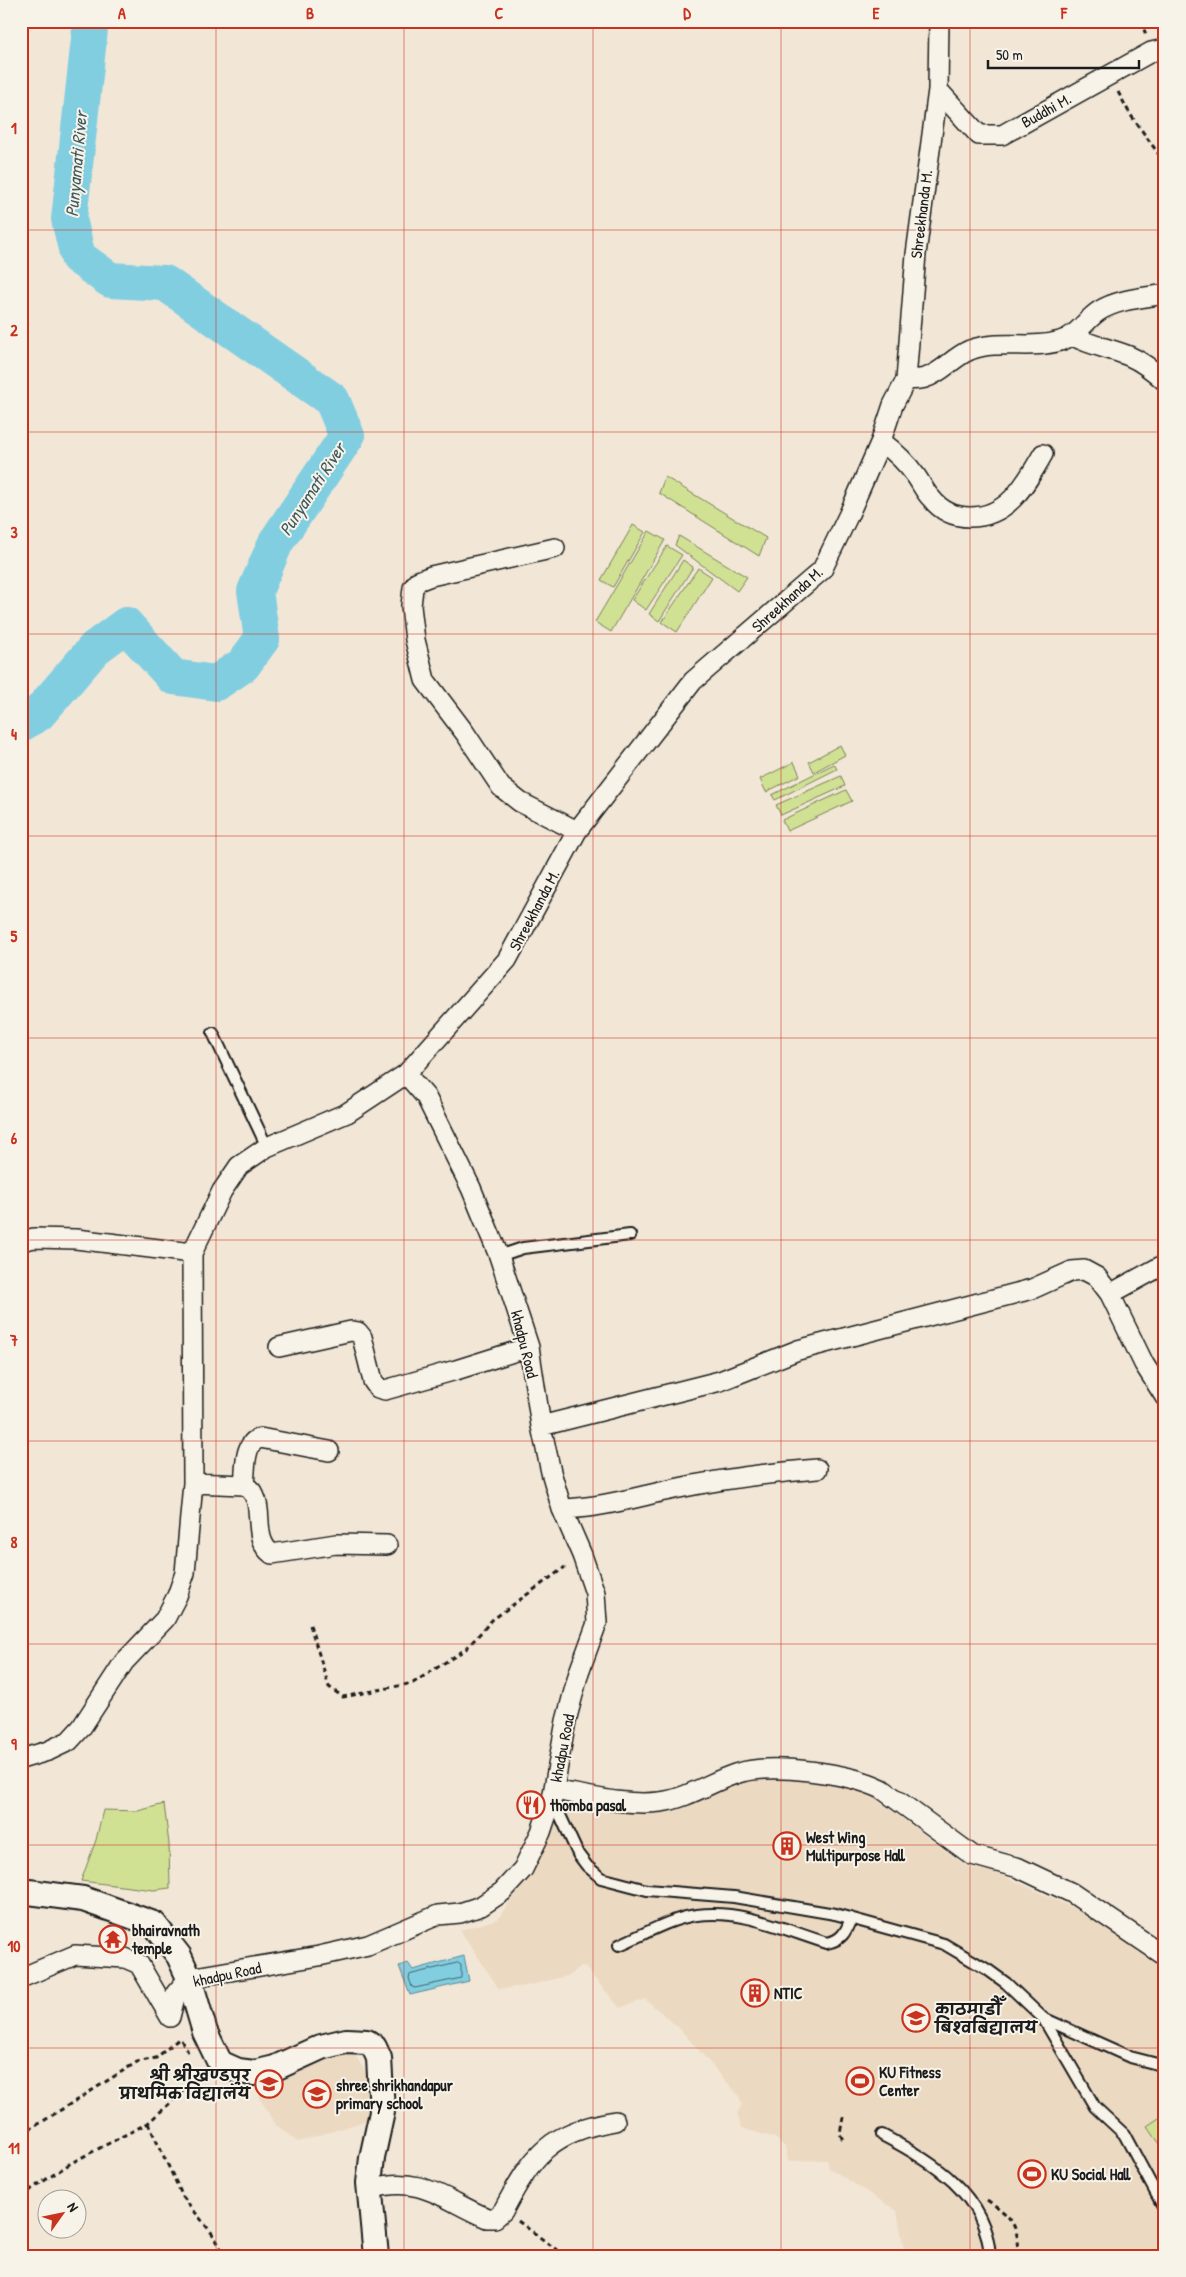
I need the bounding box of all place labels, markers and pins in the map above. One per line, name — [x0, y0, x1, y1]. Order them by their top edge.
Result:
restaurant icon: thomba pasal — [516, 1790, 546, 1820]
place label: thomba pasal — [549, 1794, 627, 1817]
place label: West Wing Multipurpose Hall — [806, 1826, 906, 1867]
building icon: West Wing Multipurpose Hall — [772, 1831, 802, 1861]
place label: bhairavnath temple — [131, 1919, 200, 1960]
temple icon: bhairavnath temple — [98, 1924, 128, 1954]
building icon: NTIC — [740, 1978, 770, 2008]
place label: NTIC — [774, 1982, 803, 2004]
place label: काठमाडौँ बिश्वबिद्यालय — [933, 1995, 1038, 2038]
school or university icon: काठमाडौँ बिश्वबिद्यालय — [901, 2003, 931, 2033]
place label: KU Fitness Center — [879, 2061, 942, 2101]
place label: श्री श्रीखण्डपुर प्राथमिक विद्यालय — [118, 2063, 251, 2104]
sports icon: KU Fitness Center — [845, 2066, 875, 2096]
school or university icon: श्री श्रीखण्डपुर प्राथमिक विद्यालय — [254, 2069, 284, 2099]
place label: shree shrikhandapur primary school — [336, 2074, 454, 2115]
school or university icon: shree shrikhandapur primary school — [302, 2079, 332, 2109]
sports icon: KU Social Hall — [1017, 2159, 1047, 2189]
place label: KU Social Hall — [1051, 2163, 1131, 2185]

